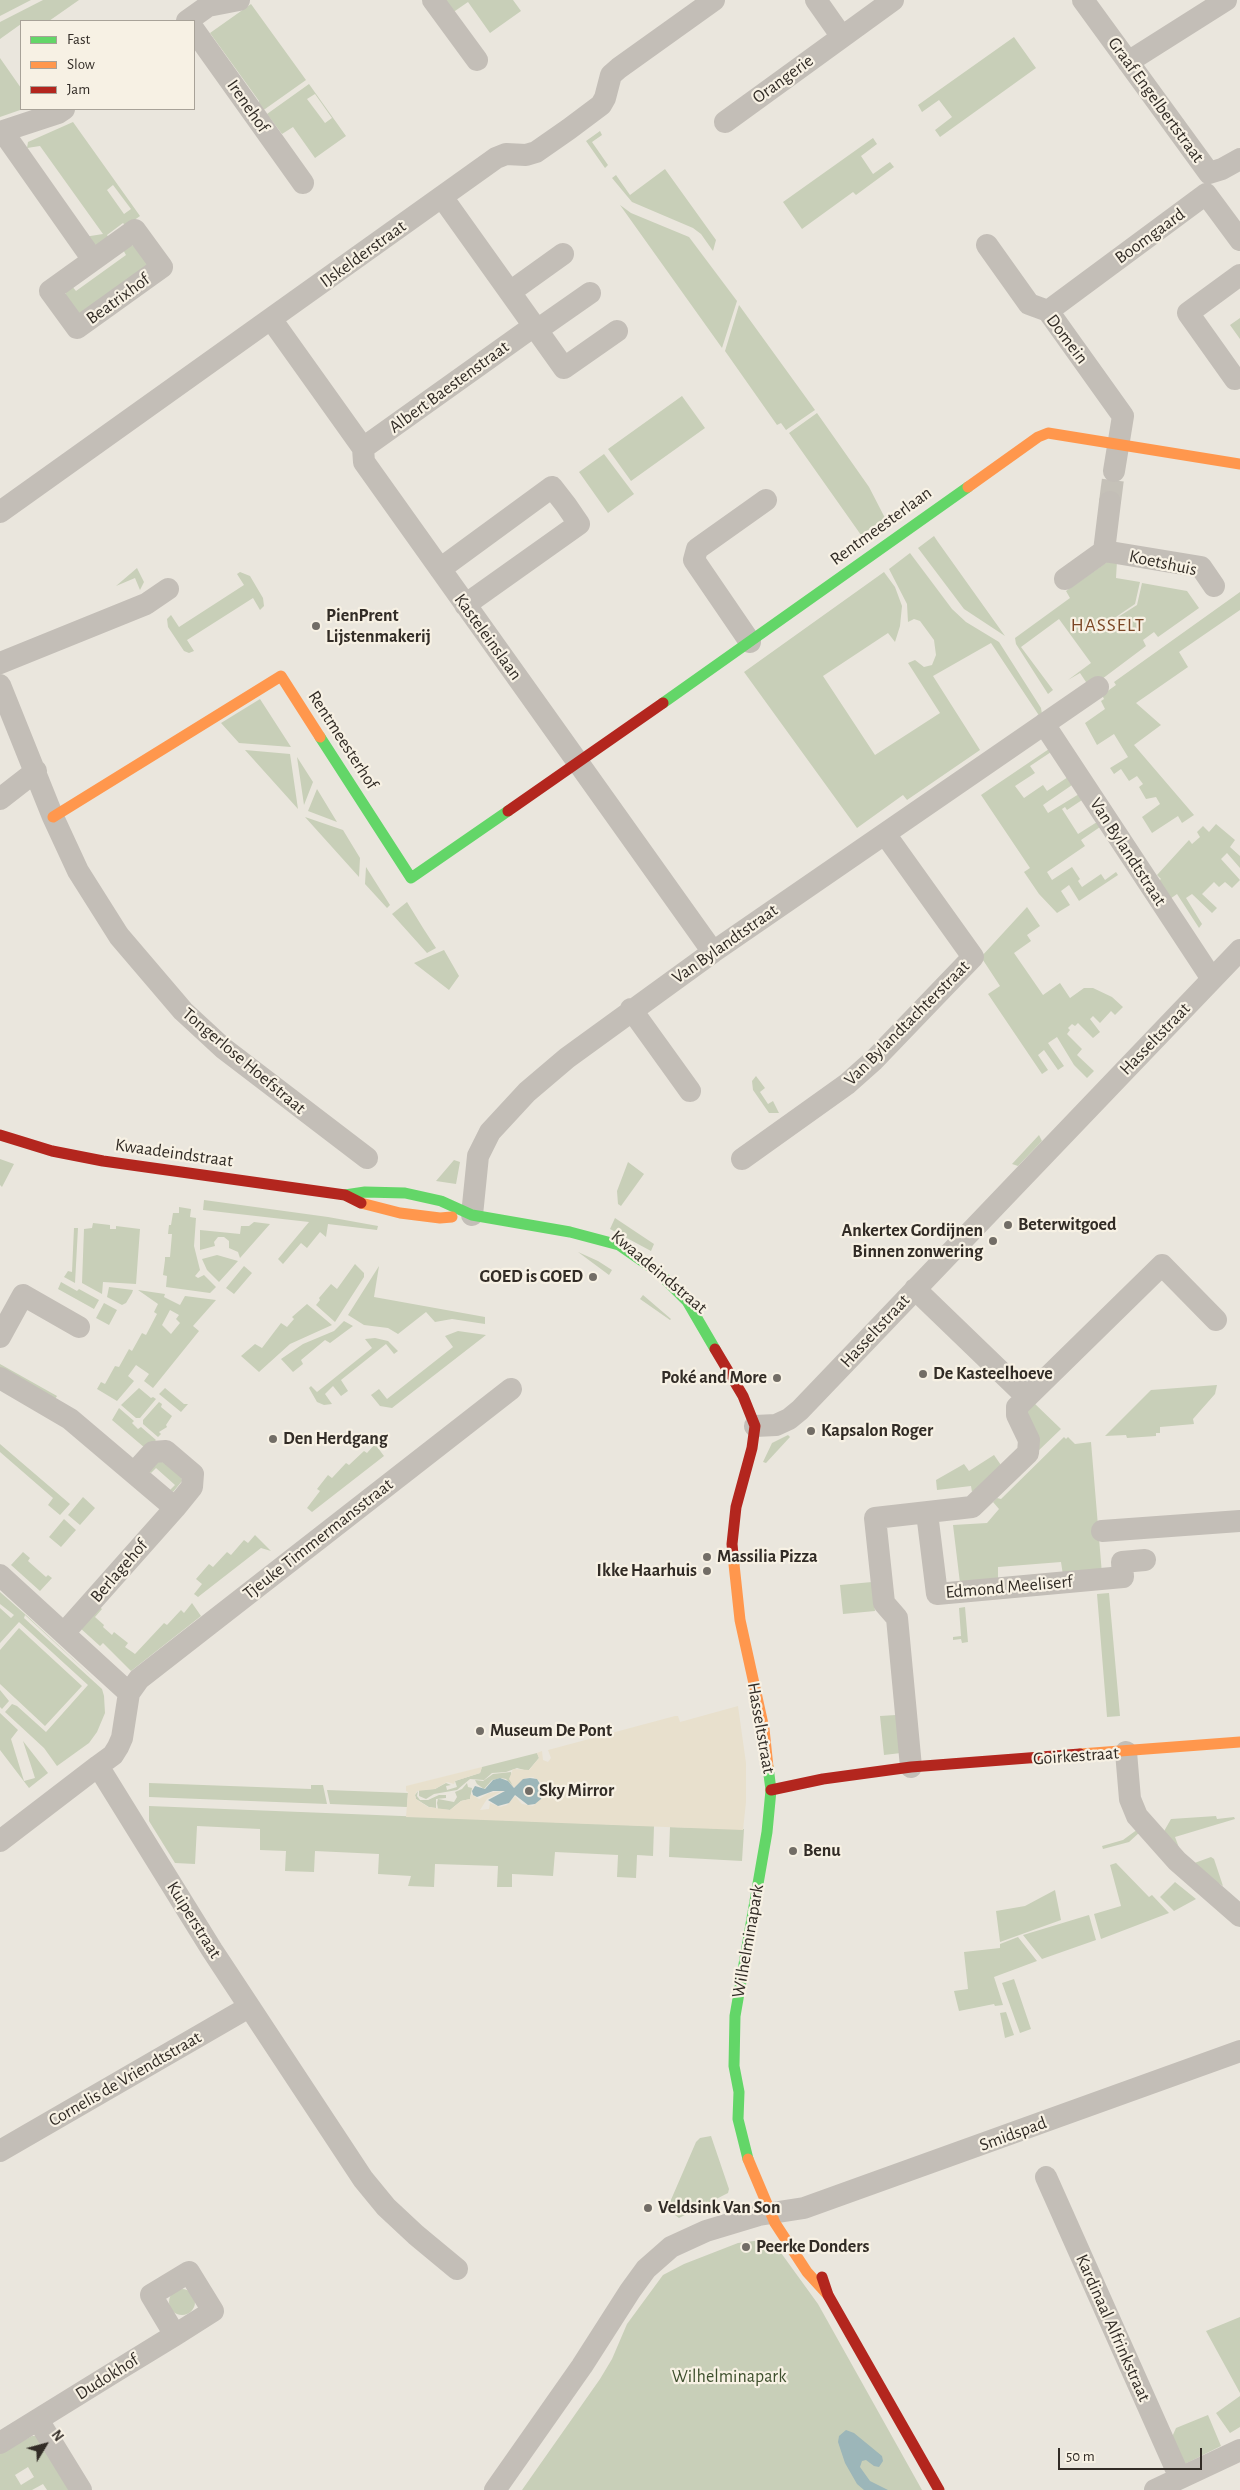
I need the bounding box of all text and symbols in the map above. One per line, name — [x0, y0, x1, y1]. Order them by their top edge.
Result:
legend — [20, 20, 195, 110]
text: Fast — [67, 32, 90, 47]
street label: Graaf Engelbertstraat — [1103, 33, 1209, 167]
street label: Orangerie — [748, 50, 818, 108]
text: Slow — [67, 57, 95, 72]
street label: Irenehof — [222, 75, 274, 137]
text: Jam — [67, 82, 90, 97]
street label: Boomgaard — [1111, 203, 1189, 269]
street label: IJskelderstraat — [316, 216, 410, 292]
street label: Beatrixhof — [82, 269, 154, 329]
street label: Domein — [1041, 310, 1093, 368]
street label: Albert Baestenstraat — [385, 336, 513, 438]
street label: Rentmeesterlaan — [826, 482, 936, 570]
street label: Koetshuis — [1127, 545, 1199, 581]
street label: Kasteleinslaan — [449, 590, 527, 684]
place label: PienPrent Lijstenmakerij — [326, 605, 431, 648]
district label: HASSELT — [1070, 614, 1146, 636]
marker: PienPrent Lijstenmakerij — [310, 620, 322, 632]
street label: Rentmeesterhof — [303, 687, 383, 793]
street label: Van Bylandtstraat — [1085, 794, 1171, 910]
street label: Van Bylandtstraat — [668, 900, 782, 988]
street label: Van Bylandtachterstraat — [840, 956, 974, 1090]
street label: Hasseltstraat — [1115, 998, 1195, 1080]
street label: Tongerlose Hoefstraat — [178, 1003, 310, 1119]
street label: Kwaadeindstraat — [114, 1134, 234, 1172]
place label: Beterwitgoed — [1018, 1214, 1117, 1236]
marker: Beterwitgoed — [1002, 1219, 1014, 1231]
place label: Ankertex Gordijnen Binnen zonwering — [842, 1220, 983, 1262]
street label: Kwaadeindstraat — [607, 1226, 711, 1318]
marker: Ankertex Gordijnen Binnen zonwering — [987, 1235, 999, 1247]
place label: GOED is GOED — [480, 1266, 583, 1288]
marker: GOED is GOED — [587, 1271, 599, 1283]
street label: Hasseltstraat — [836, 1290, 914, 1372]
place label: De Kasteelhoeve — [933, 1363, 1053, 1385]
place label: Poké and More — [661, 1367, 767, 1389]
marker: De Kasteelhoeve — [917, 1368, 929, 1380]
marker: Poké and More — [771, 1372, 783, 1384]
place label: Kapsalon Roger — [821, 1420, 933, 1442]
marker: Kapsalon Roger — [805, 1425, 817, 1437]
place label: Den Herdgang — [283, 1428, 388, 1450]
marker: Den Herdgang — [267, 1433, 279, 1445]
street label: Tjeuke Timmermansstraat — [239, 1474, 397, 1604]
street label: Berlagehof — [86, 1535, 152, 1607]
place label: Massilia Pizza — [717, 1546, 818, 1568]
marker: Massilia Pizza — [701, 1551, 713, 1563]
place label: Ikke Haarhuis — [596, 1560, 697, 1582]
marker: Ikke Haarhuis — [701, 1565, 713, 1577]
street label: Edmond Meeliserf — [944, 1571, 1074, 1603]
street label: Hasseltstraat — [742, 1681, 780, 1775]
place label: Museum De Pont — [490, 1720, 612, 1742]
marker: Museum De Pont — [474, 1725, 486, 1737]
street label: Goirkestraat — [1032, 1742, 1120, 1770]
place label: Sky Mirror — [539, 1780, 614, 1802]
marker: Sky Mirror — [523, 1785, 535, 1797]
place label: Benu — [803, 1840, 841, 1862]
marker: Benu — [787, 1845, 799, 1857]
street label: Kuiperstraat — [162, 1877, 226, 1963]
street label: Wilhelminapark — [727, 1883, 769, 1999]
street label: Cornelis de Vriendtstraat — [45, 2026, 205, 2132]
street label: Smidspad — [976, 2112, 1050, 2156]
place label: Veldsink Van Son — [658, 2197, 780, 2219]
marker: Veldsink Van Son — [642, 2202, 654, 2214]
place label: Peerke Donders — [756, 2236, 869, 2258]
marker: Peerke Donders — [740, 2241, 752, 2253]
street label: Kardinaal Alfrinkstraat — [1071, 2251, 1155, 2405]
street label: Dudokhof — [71, 2349, 143, 2405]
park label: Wilhelminapark — [672, 2366, 786, 2388]
north arrow — [20, 2420, 70, 2470]
text: N — [48, 2428, 65, 2444]
scale bar — [1060, 2438, 1204, 2470]
text: 50 m — [1066, 2449, 1095, 2464]

